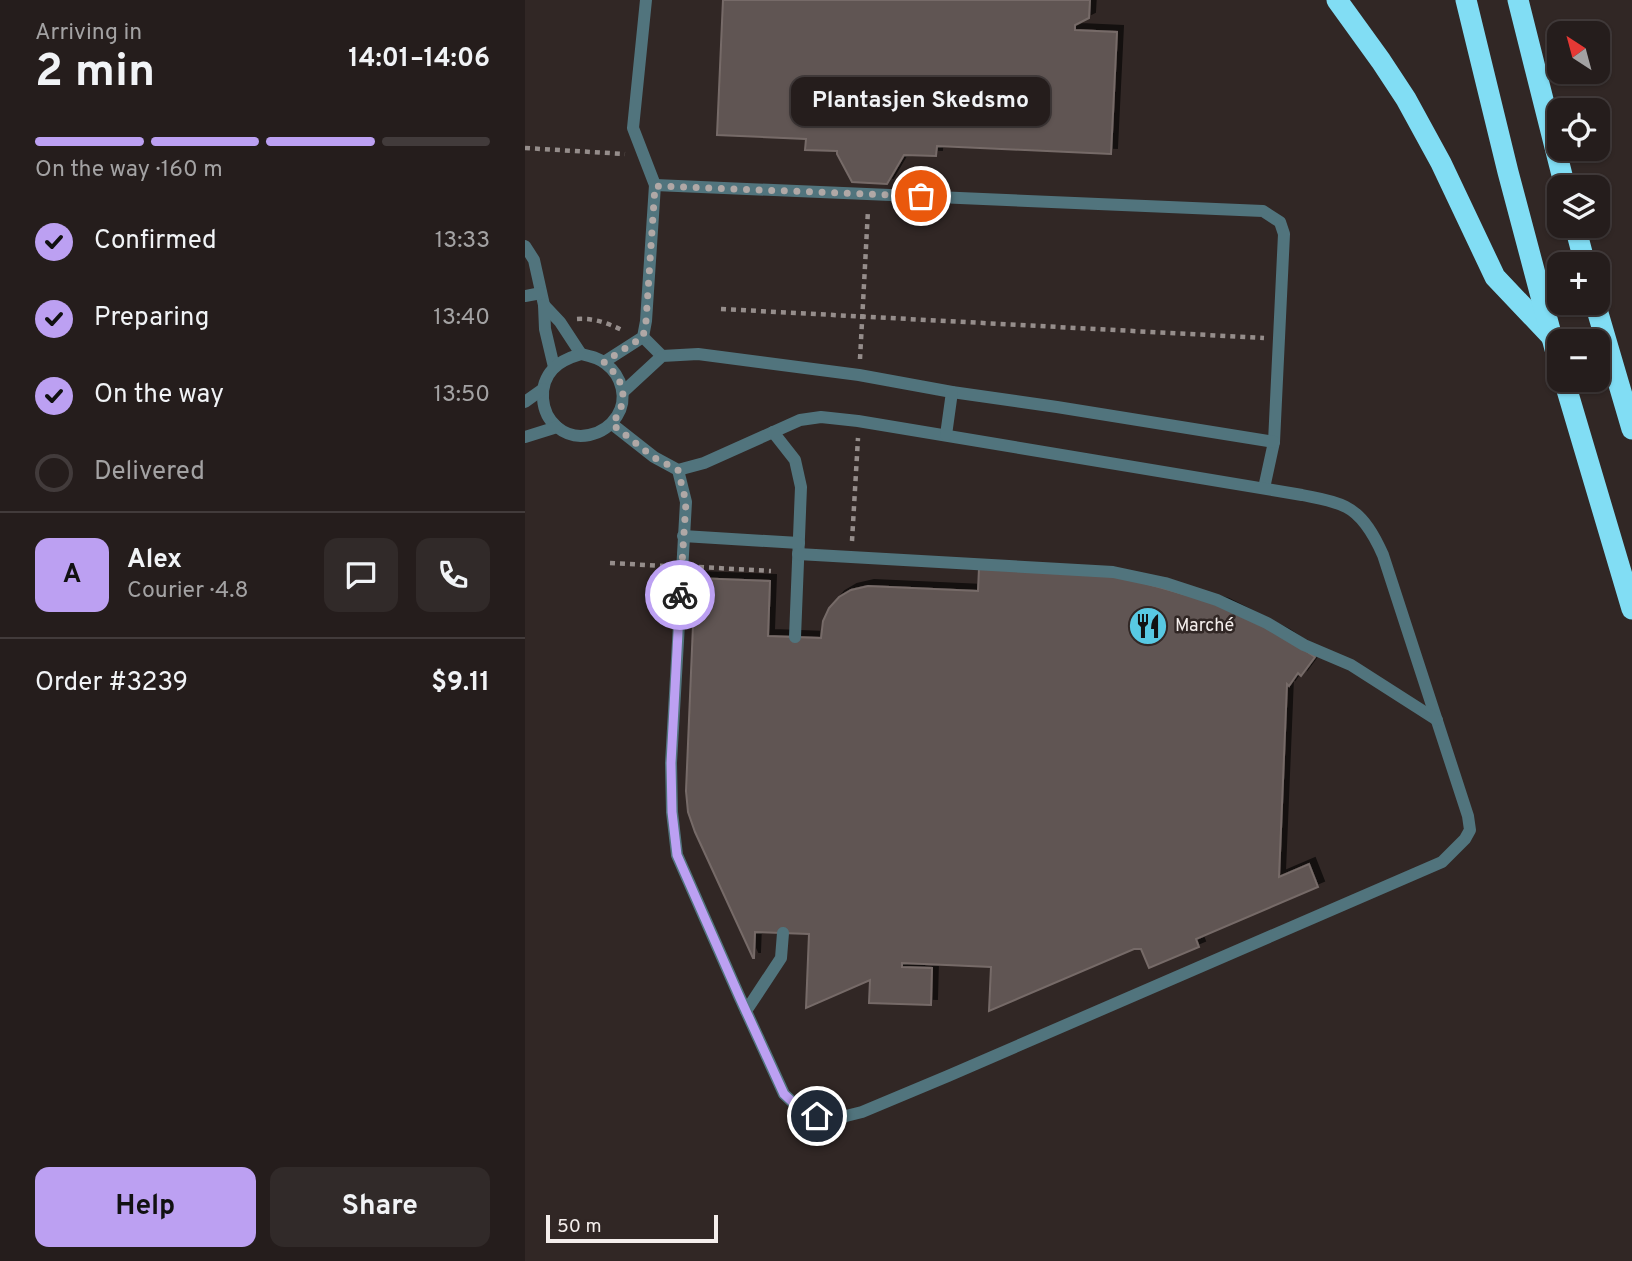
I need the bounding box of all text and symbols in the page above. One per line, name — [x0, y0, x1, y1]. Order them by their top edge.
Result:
text: Arriving in — [35, 19, 142, 48]
north arrow — [1547, 21, 1610, 84]
map controls — [1547, 21, 1610, 392]
text: 14:01–14:06 — [348, 43, 490, 76]
text: 2 min — [35, 44, 155, 103]
callout: Plantasjen Skedsmo — [791, 77, 1051, 126]
text: Plantasjen Skedsmo — [812, 87, 1029, 116]
button: locate — [1547, 98, 1610, 161]
text: On the way · 160 m — [35, 156, 223, 185]
pin — [891, 166, 951, 226]
button: layers — [1547, 175, 1610, 238]
icon: bag — [902, 177, 940, 215]
icon: check — [35, 223, 73, 261]
text: Confirmed — [94, 225, 217, 258]
text: 13:33 — [435, 227, 490, 256]
button: + — [1547, 252, 1610, 315]
icon: check — [35, 300, 73, 338]
text: Preparing — [94, 302, 209, 335]
text: 13:40 — [433, 304, 490, 333]
button: − — [1547, 329, 1610, 392]
icon: check — [35, 377, 73, 415]
text: On the way — [94, 379, 224, 412]
text: 13:50 — [433, 381, 490, 410]
text: Delivered — [94, 456, 205, 489]
button: chat — [324, 538, 398, 612]
button: phone — [416, 538, 490, 612]
text: Alex — [127, 544, 182, 577]
text: A — [63, 559, 81, 592]
courier — [645, 560, 715, 630]
icon: bike — [661, 576, 699, 614]
text: Courier · 4.8 — [127, 577, 248, 606]
restaurant icon: Marché — [1127, 605, 1169, 647]
place label: Marché — [1175, 615, 1234, 638]
text: Order #3239 — [35, 667, 188, 700]
text: $9.11 — [431, 667, 490, 700]
pin — [787, 1086, 847, 1146]
icon: home — [798, 1097, 836, 1135]
button: Help — [35, 1167, 256, 1247]
button: Share — [270, 1167, 490, 1247]
scale bar — [546, 1212, 717, 1244]
text: 50 m — [557, 1215, 602, 1239]

